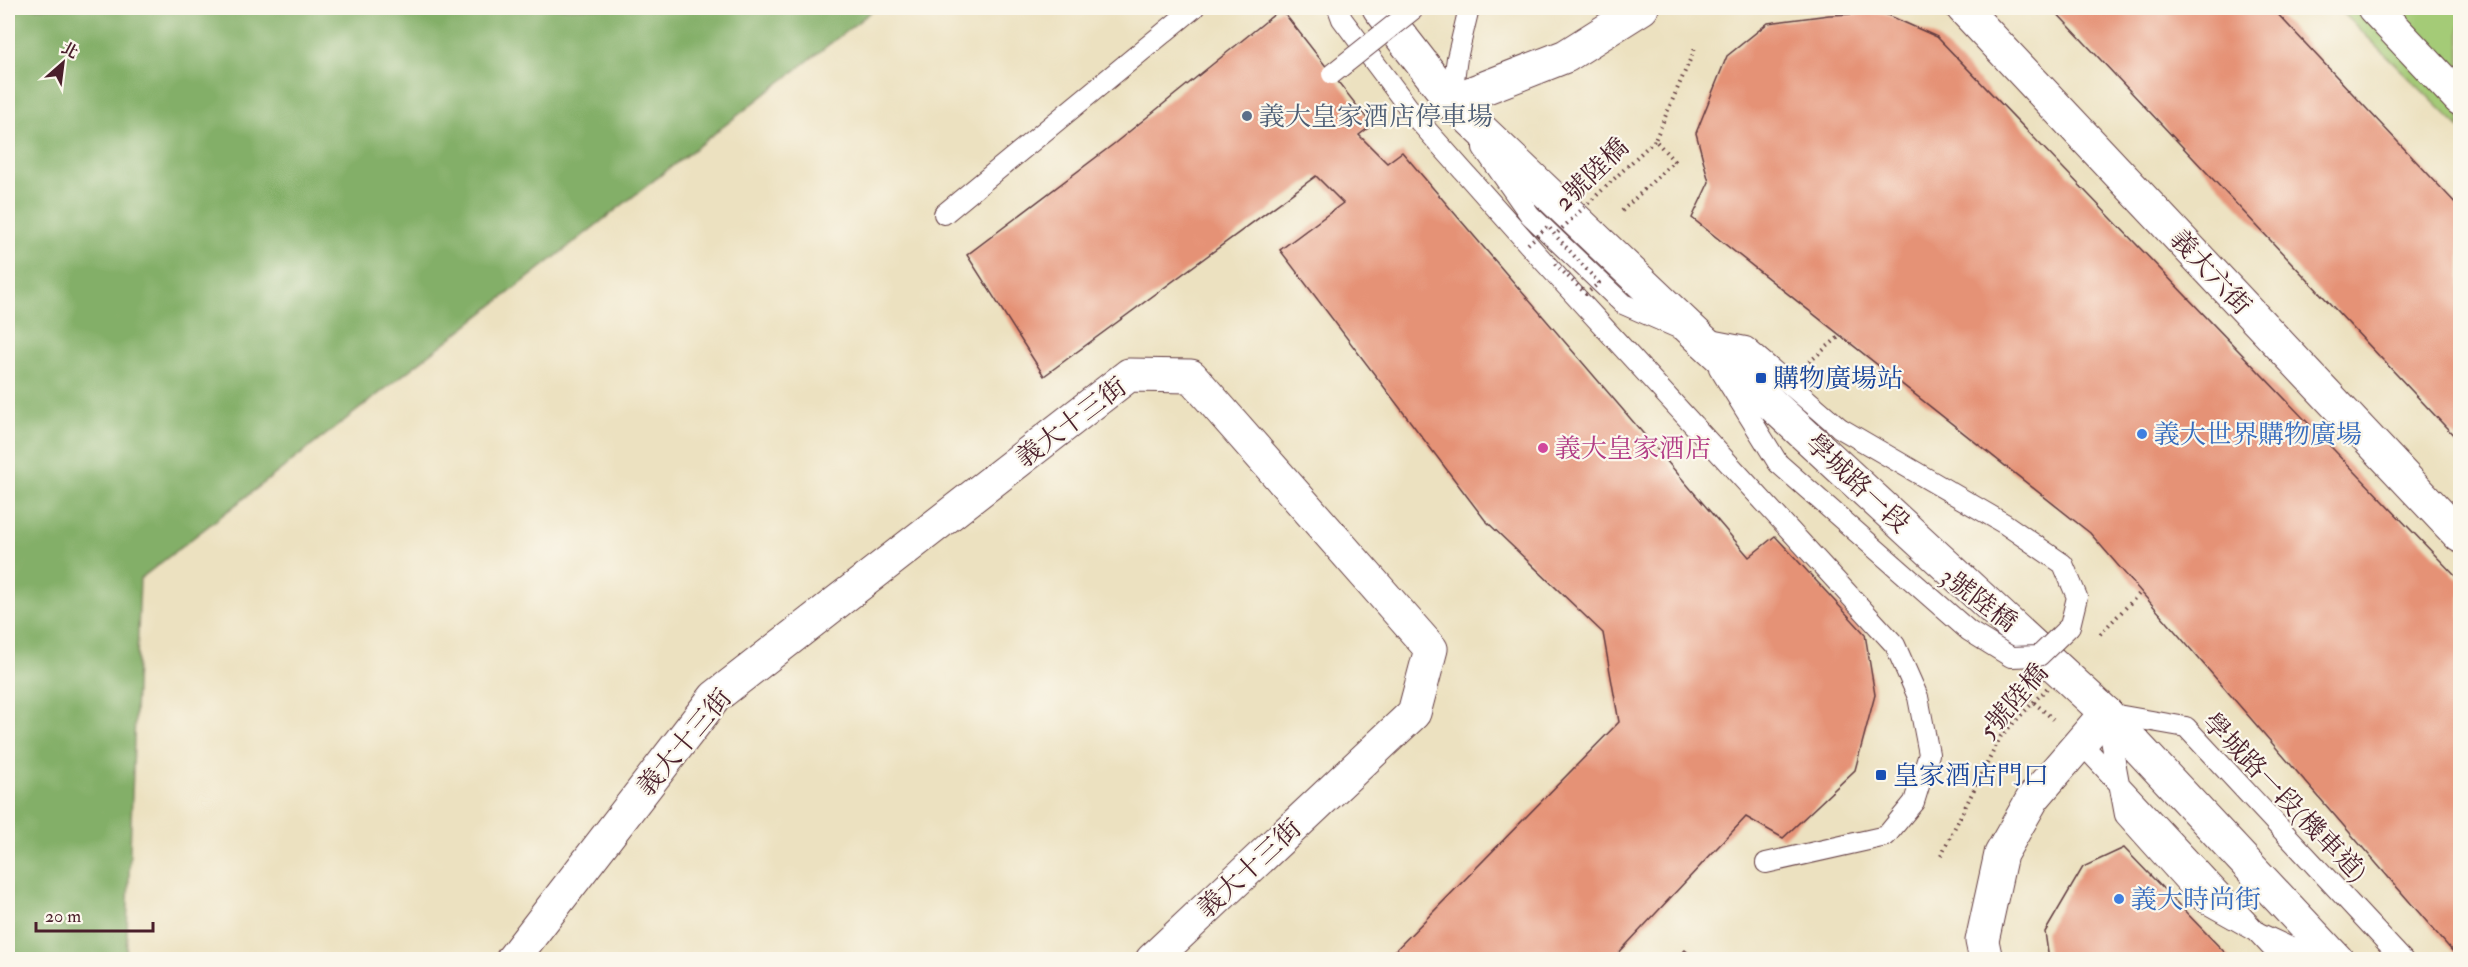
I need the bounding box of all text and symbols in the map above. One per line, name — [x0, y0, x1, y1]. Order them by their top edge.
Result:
north arrow — [33, 33, 93, 93]
text: 北 — [58, 38, 81, 63]
place label: 義大皇家酒店停車場 — [1259, 101, 1493, 133]
marker: 義大皇家酒店停車場 — [1240, 109, 1254, 123]
street label: 2號陸橋 — [1548, 132, 1636, 218]
street label: 義大六街 — [2163, 224, 2257, 322]
place label: 購物廣場站 — [1773, 363, 1903, 395]
street label: 義大十三街 — [1010, 371, 1133, 475]
marker: 購物廣場站 — [1754, 371, 1768, 385]
place label: 義大世界購物廣場 — [2154, 419, 2362, 451]
marker: 義大世界購物廣場 — [2135, 427, 2149, 441]
street label: 學城路一段 — [1799, 428, 1916, 540]
place label: 義大皇家酒店 — [1555, 433, 1711, 465]
marker: 義大皇家酒店 — [1536, 441, 1550, 455]
street label: 3號陸橋 — [1934, 561, 2023, 639]
street label: 5號陸橋 — [1972, 657, 2055, 746]
street label: 義大十三街 — [631, 683, 739, 803]
street label: 學城路一段(機車道) — [2196, 707, 2373, 889]
place label: 皇家酒店門口 — [1893, 760, 2049, 792]
marker: 皇家酒店門口 — [1874, 768, 1888, 782]
street label: 義大十三街 — [1191, 813, 1308, 925]
place label: 義大時尚街 — [2131, 884, 2261, 916]
marker: 義大時尚街 — [2112, 892, 2126, 906]
scale bar — [36, 895, 153, 933]
text: 20 m — [45, 905, 81, 928]

